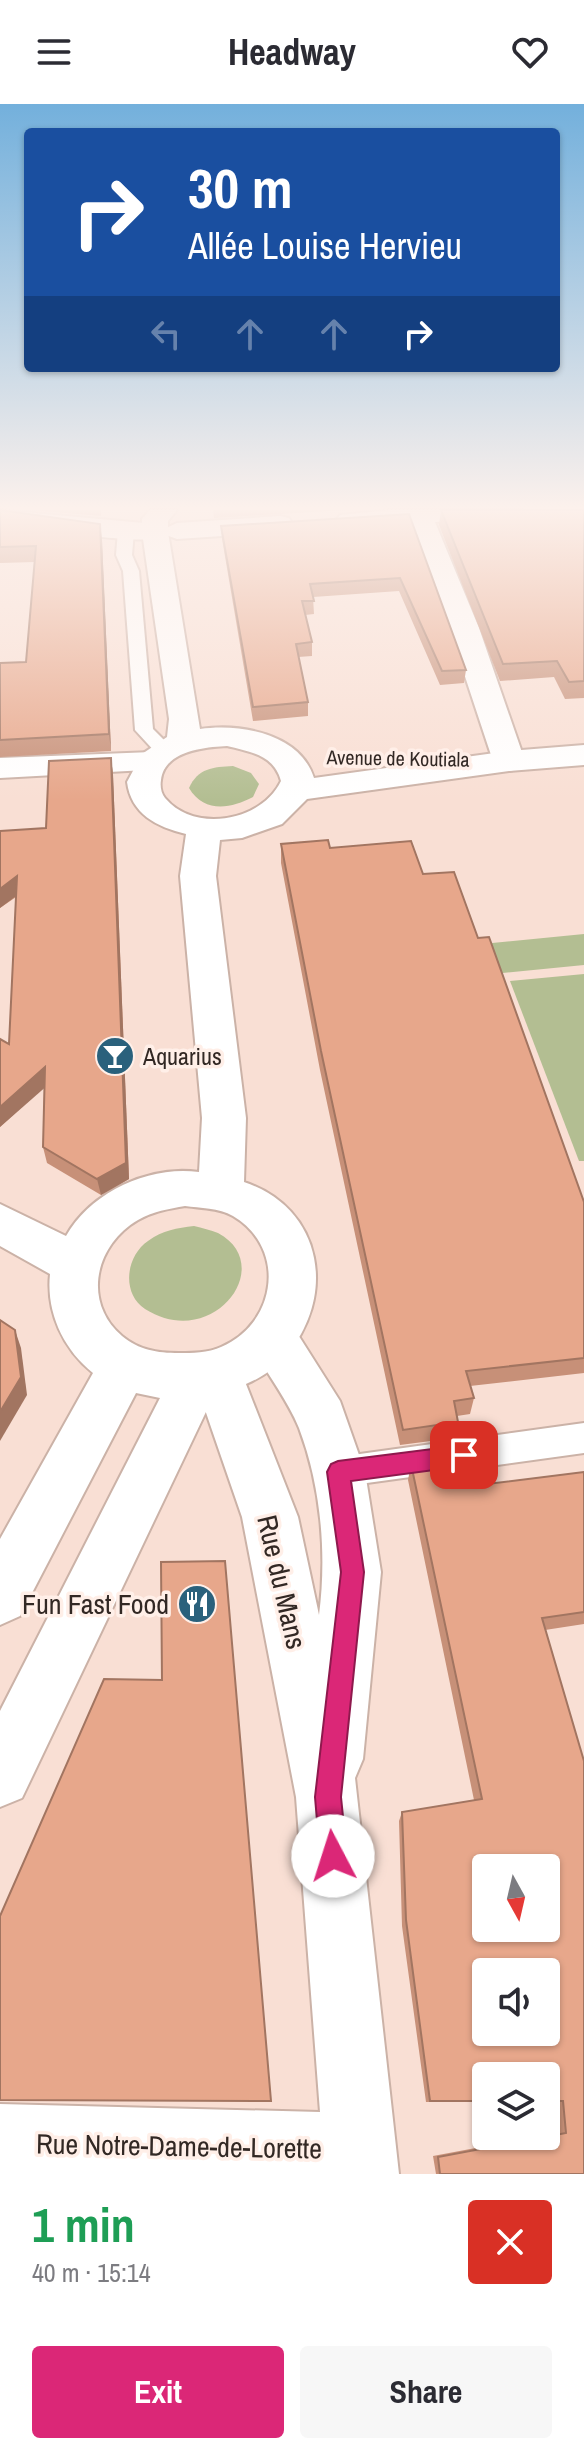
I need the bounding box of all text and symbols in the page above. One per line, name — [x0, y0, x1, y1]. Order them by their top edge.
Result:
text: Headway — [228, 28, 356, 76]
icon: menu — [32, 30, 76, 74]
icon: heart — [508, 30, 552, 74]
text: 30 m — [188, 150, 293, 225]
icon: right — [56, 160, 160, 264]
text: Allée Louise Hervieu — [188, 222, 462, 270]
icon: left — [144, 312, 188, 356]
icon: ahead — [228, 312, 272, 356]
icon: ahead — [312, 312, 356, 356]
icon: right — [396, 312, 440, 356]
street label: Avenue de Koutiala — [325, 743, 470, 773]
bar icon: Aquarius — [94, 1035, 136, 1077]
place label: Aquarius — [142, 1040, 222, 1072]
pin — [430, 1421, 498, 1489]
icon: arrive — [442, 1433, 486, 1477]
street label: Rue du Mans — [248, 1511, 316, 1653]
restaurant icon: Fun Fast Food — [176, 1583, 218, 1625]
place label: Fun Fast Food — [22, 1585, 169, 1623]
position arrow — [291, 1814, 375, 1898]
north arrow — [472, 1854, 560, 1942]
map controls — [472, 1854, 560, 2150]
button: sound — [472, 1958, 560, 2046]
button: layers — [472, 2062, 560, 2150]
street label: Rue Notre-Dame-de-Lorette — [36, 2125, 322, 2167]
text: 1 min — [32, 2192, 135, 2257]
button: close — [468, 2200, 552, 2284]
text: 40 m · 15:14 — [32, 2255, 151, 2290]
button: Exit — [32, 2346, 284, 2438]
button: Share — [300, 2346, 552, 2438]

